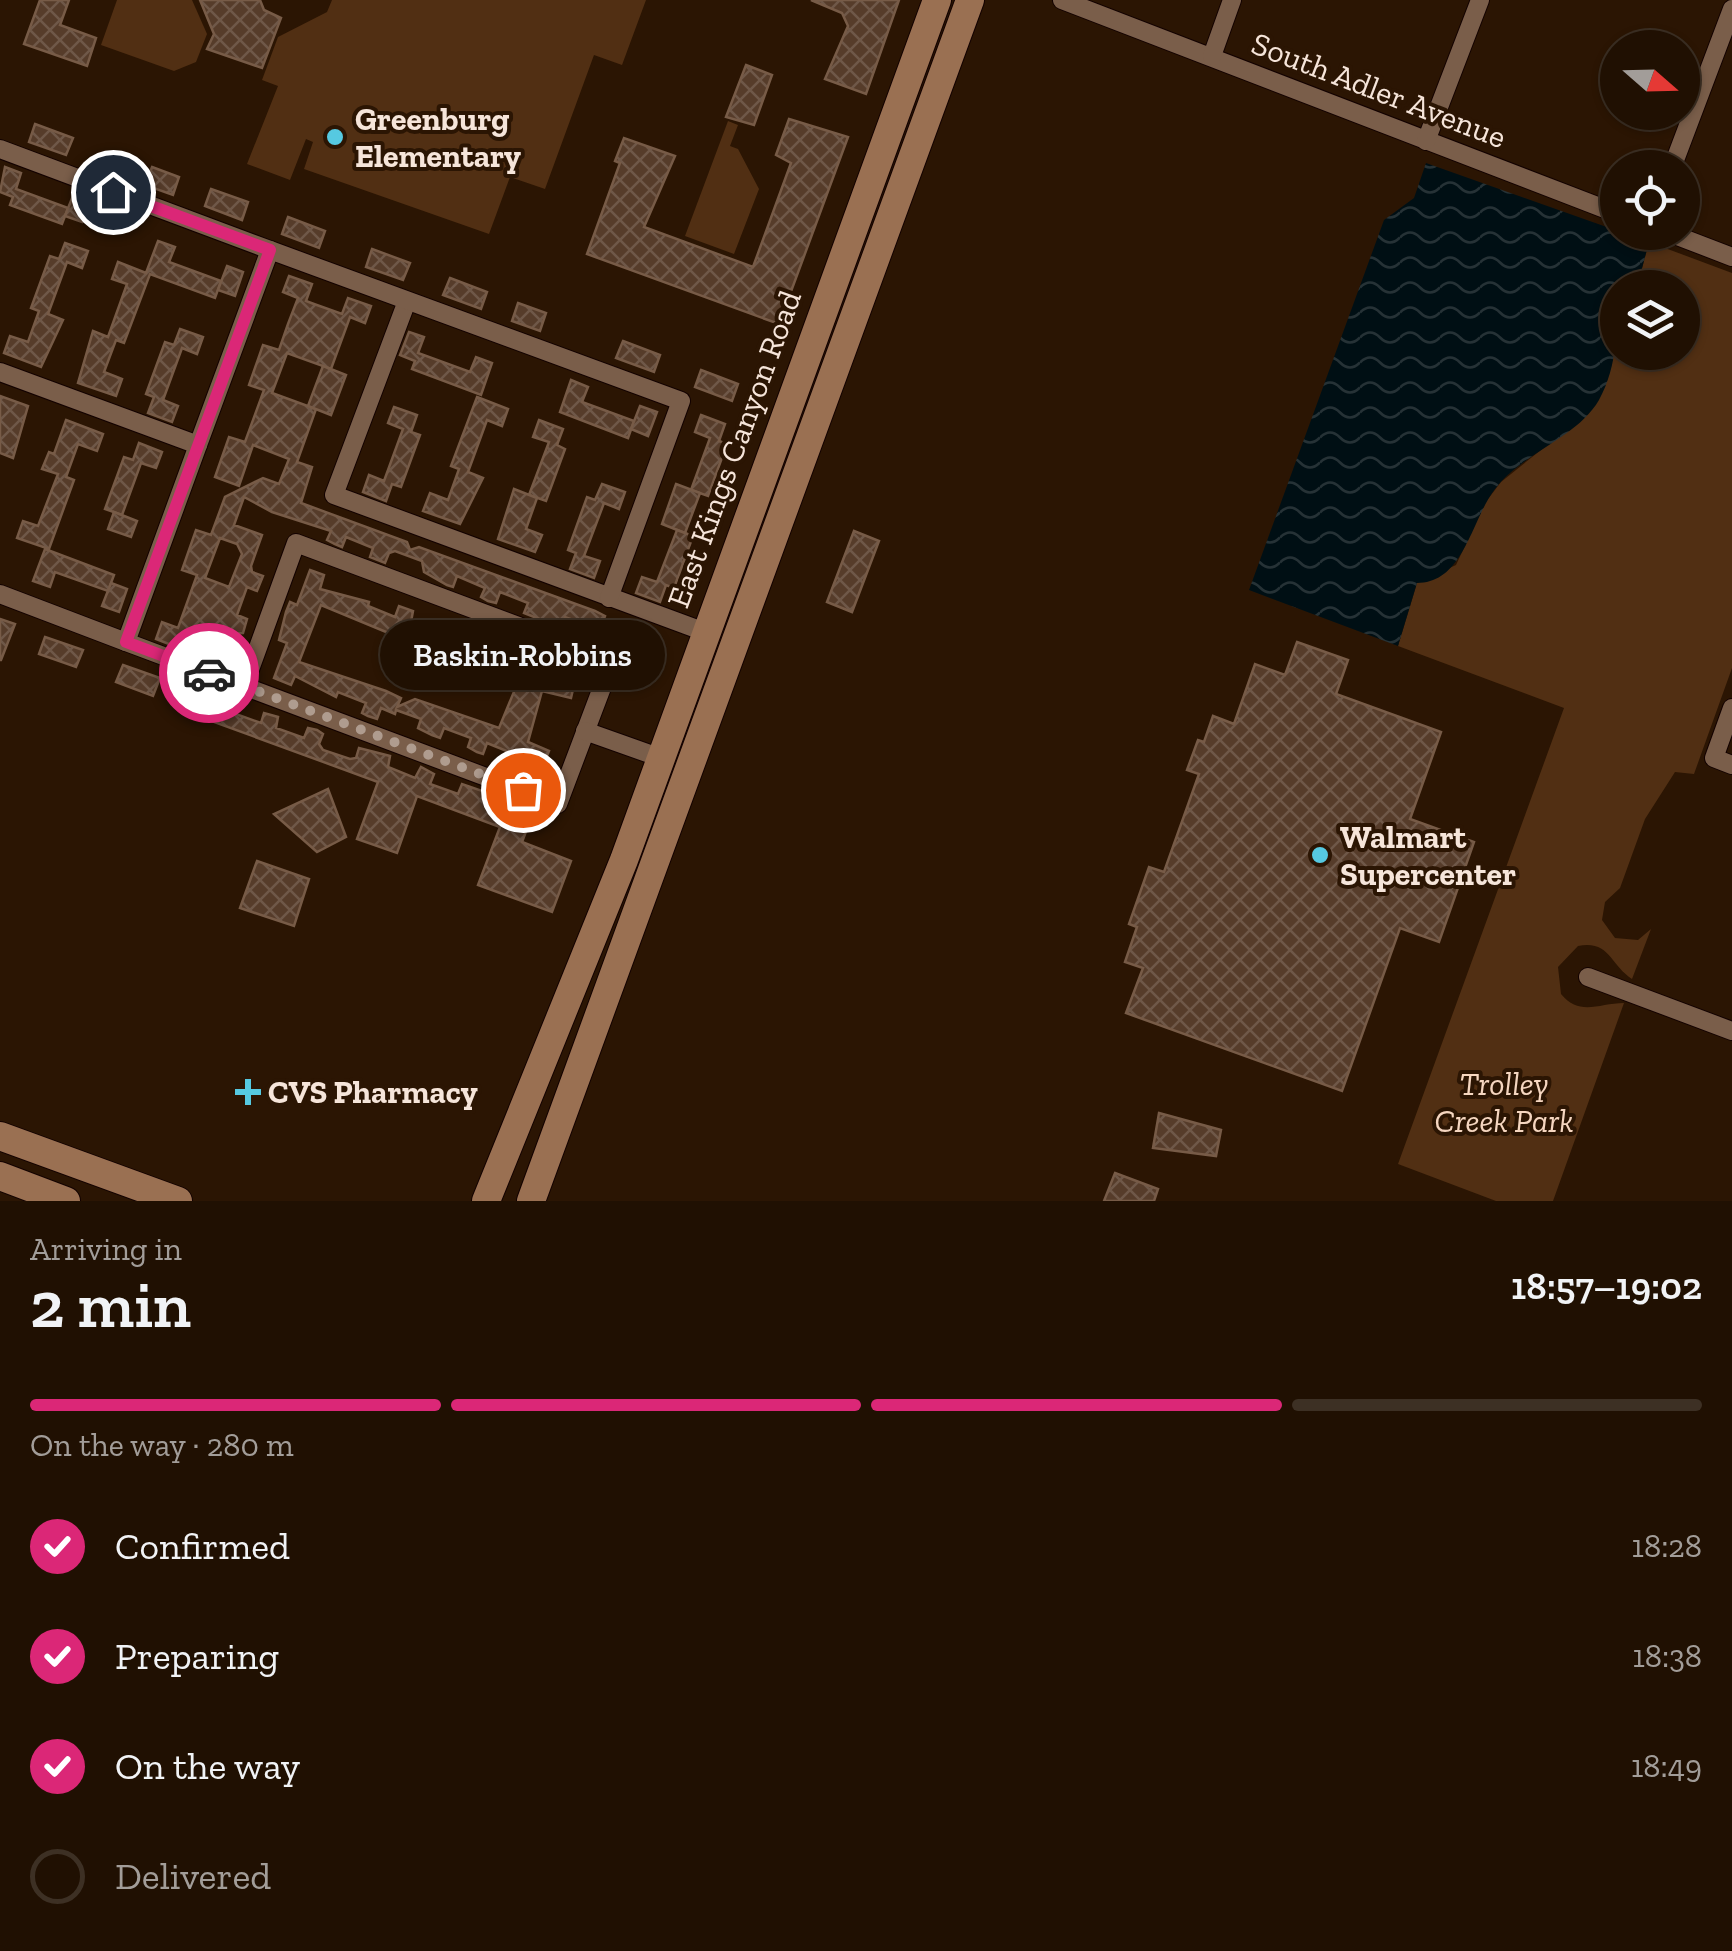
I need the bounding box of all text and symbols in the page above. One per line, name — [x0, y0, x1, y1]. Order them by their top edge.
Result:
street label: South Adler Avenue — [1246, 24, 1512, 156]
north arrow — [1600, 30, 1700, 130]
map controls — [1600, 30, 1700, 370]
place label: Greenburg Elementary — [355, 100, 521, 175]
marker: Greenburg Elementary — [324, 126, 346, 148]
pin — [71, 150, 156, 235]
button: locate — [1600, 150, 1700, 250]
icon: home — [86, 165, 141, 220]
button: layers — [1600, 270, 1700, 370]
street label: East Kings Canyon Road — [659, 285, 809, 613]
callout: Baskin-Robbins — [380, 620, 666, 690]
courier — [159, 623, 259, 723]
text: Baskin-Robbins — [413, 636, 632, 674]
icon: car — [182, 646, 237, 701]
pin — [481, 748, 566, 833]
icon: bag — [496, 763, 551, 818]
place label: Walmart Supercenter — [1340, 818, 1516, 893]
marker: Walmart Supercenter — [1309, 844, 1331, 866]
park label: Trolley Creek Park — [1435, 1065, 1573, 1140]
place label: CVS Pharmacy — [268, 1073, 478, 1111]
marker: CVS Pharmacy — [237, 1081, 259, 1103]
text: Arriving in — [30, 1230, 182, 1268]
text: 18:57–19:02 — [1511, 1263, 1702, 1309]
text: 2 min — [30, 1266, 191, 1344]
text: On the way · 280 m — [30, 1426, 294, 1464]
icon: check — [30, 1519, 85, 1574]
text: Confirmed — [115, 1523, 290, 1569]
text: 18:28 — [1632, 1527, 1702, 1565]
icon: check — [30, 1629, 85, 1684]
text: Preparing — [115, 1633, 279, 1679]
text: 18:38 — [1632, 1637, 1702, 1675]
icon: check — [30, 1739, 85, 1794]
text: On the way — [115, 1743, 300, 1789]
text: 18:49 — [1631, 1747, 1702, 1785]
text: Delivered — [115, 1853, 271, 1899]

